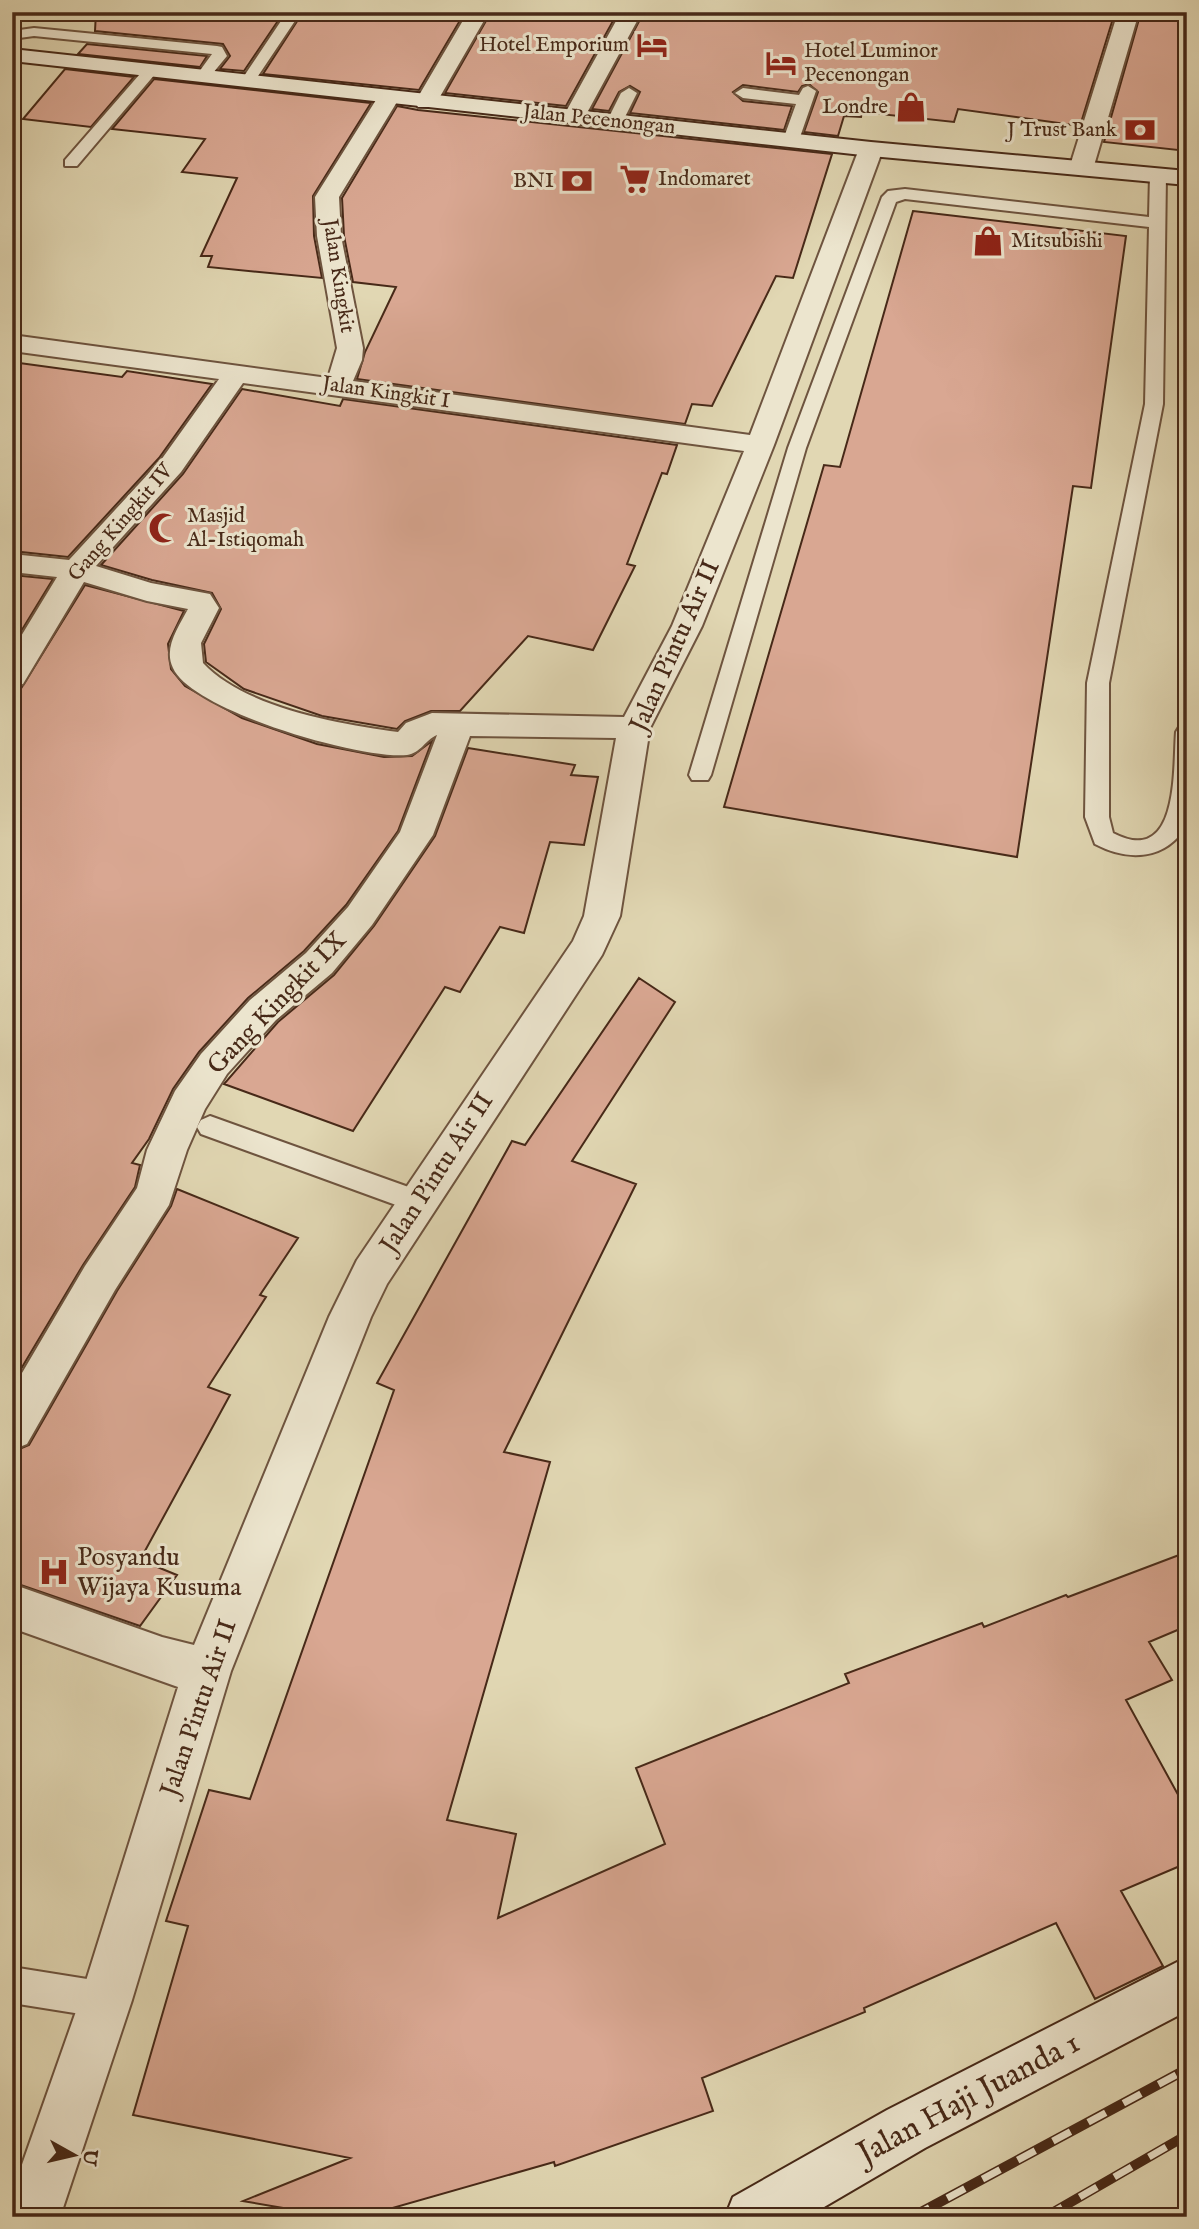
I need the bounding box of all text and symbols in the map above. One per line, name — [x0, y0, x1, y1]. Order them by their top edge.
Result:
hotel icon: Hotel Emporium — [635, 28, 669, 62]
place label: Hotel Emporium — [479, 32, 629, 59]
place label: Hotel Luminor Pecenongan — [804, 38, 938, 89]
hotel icon: Hotel Luminor Pecenongan — [764, 46, 798, 80]
shop icon: Londre — [894, 90, 928, 124]
place label: Londre — [822, 94, 888, 121]
street label: Jalan Pecenongan — [519, 98, 677, 141]
bank icon: J Trust Bank — [1123, 113, 1157, 147]
place label: J Trust Bank — [1005, 117, 1118, 144]
supermarket icon: Indomaret — [618, 162, 652, 196]
bank icon: BNI — [560, 164, 594, 198]
place label: Indomaret — [658, 166, 751, 193]
place label: BNI — [513, 168, 554, 195]
street label: Jalan Kingkit — [315, 215, 360, 335]
shop icon: Mitsubishi — [971, 224, 1005, 258]
place label: Mitsubishi — [1011, 228, 1103, 255]
street label: Jalan Kingkit I — [318, 370, 452, 415]
street label: Gang Kingkit IV — [62, 457, 180, 588]
place label: Masjid Al-Istiqomah — [186, 503, 304, 554]
mosque icon: Masjid Al-Istiqomah — [147, 511, 181, 545]
street label: Jalan Pintu Air II — [621, 555, 728, 740]
street label: Gang Kingkit IX — [200, 924, 354, 1082]
street label: Jalan Pintu Air II — [371, 1086, 501, 1262]
place label: Posyandu Wijaya Kusuma — [77, 1541, 242, 1604]
hospital icon: Posyandu Wijaya Kusuma — [37, 1555, 71, 1589]
street label: Jalan Pintu Air II — [152, 1615, 245, 1804]
street label: Jalan Haji Juanda 1 — [848, 2023, 1087, 2176]
north arrow — [38, 2120, 108, 2190]
text: U — [76, 2146, 102, 2168]

